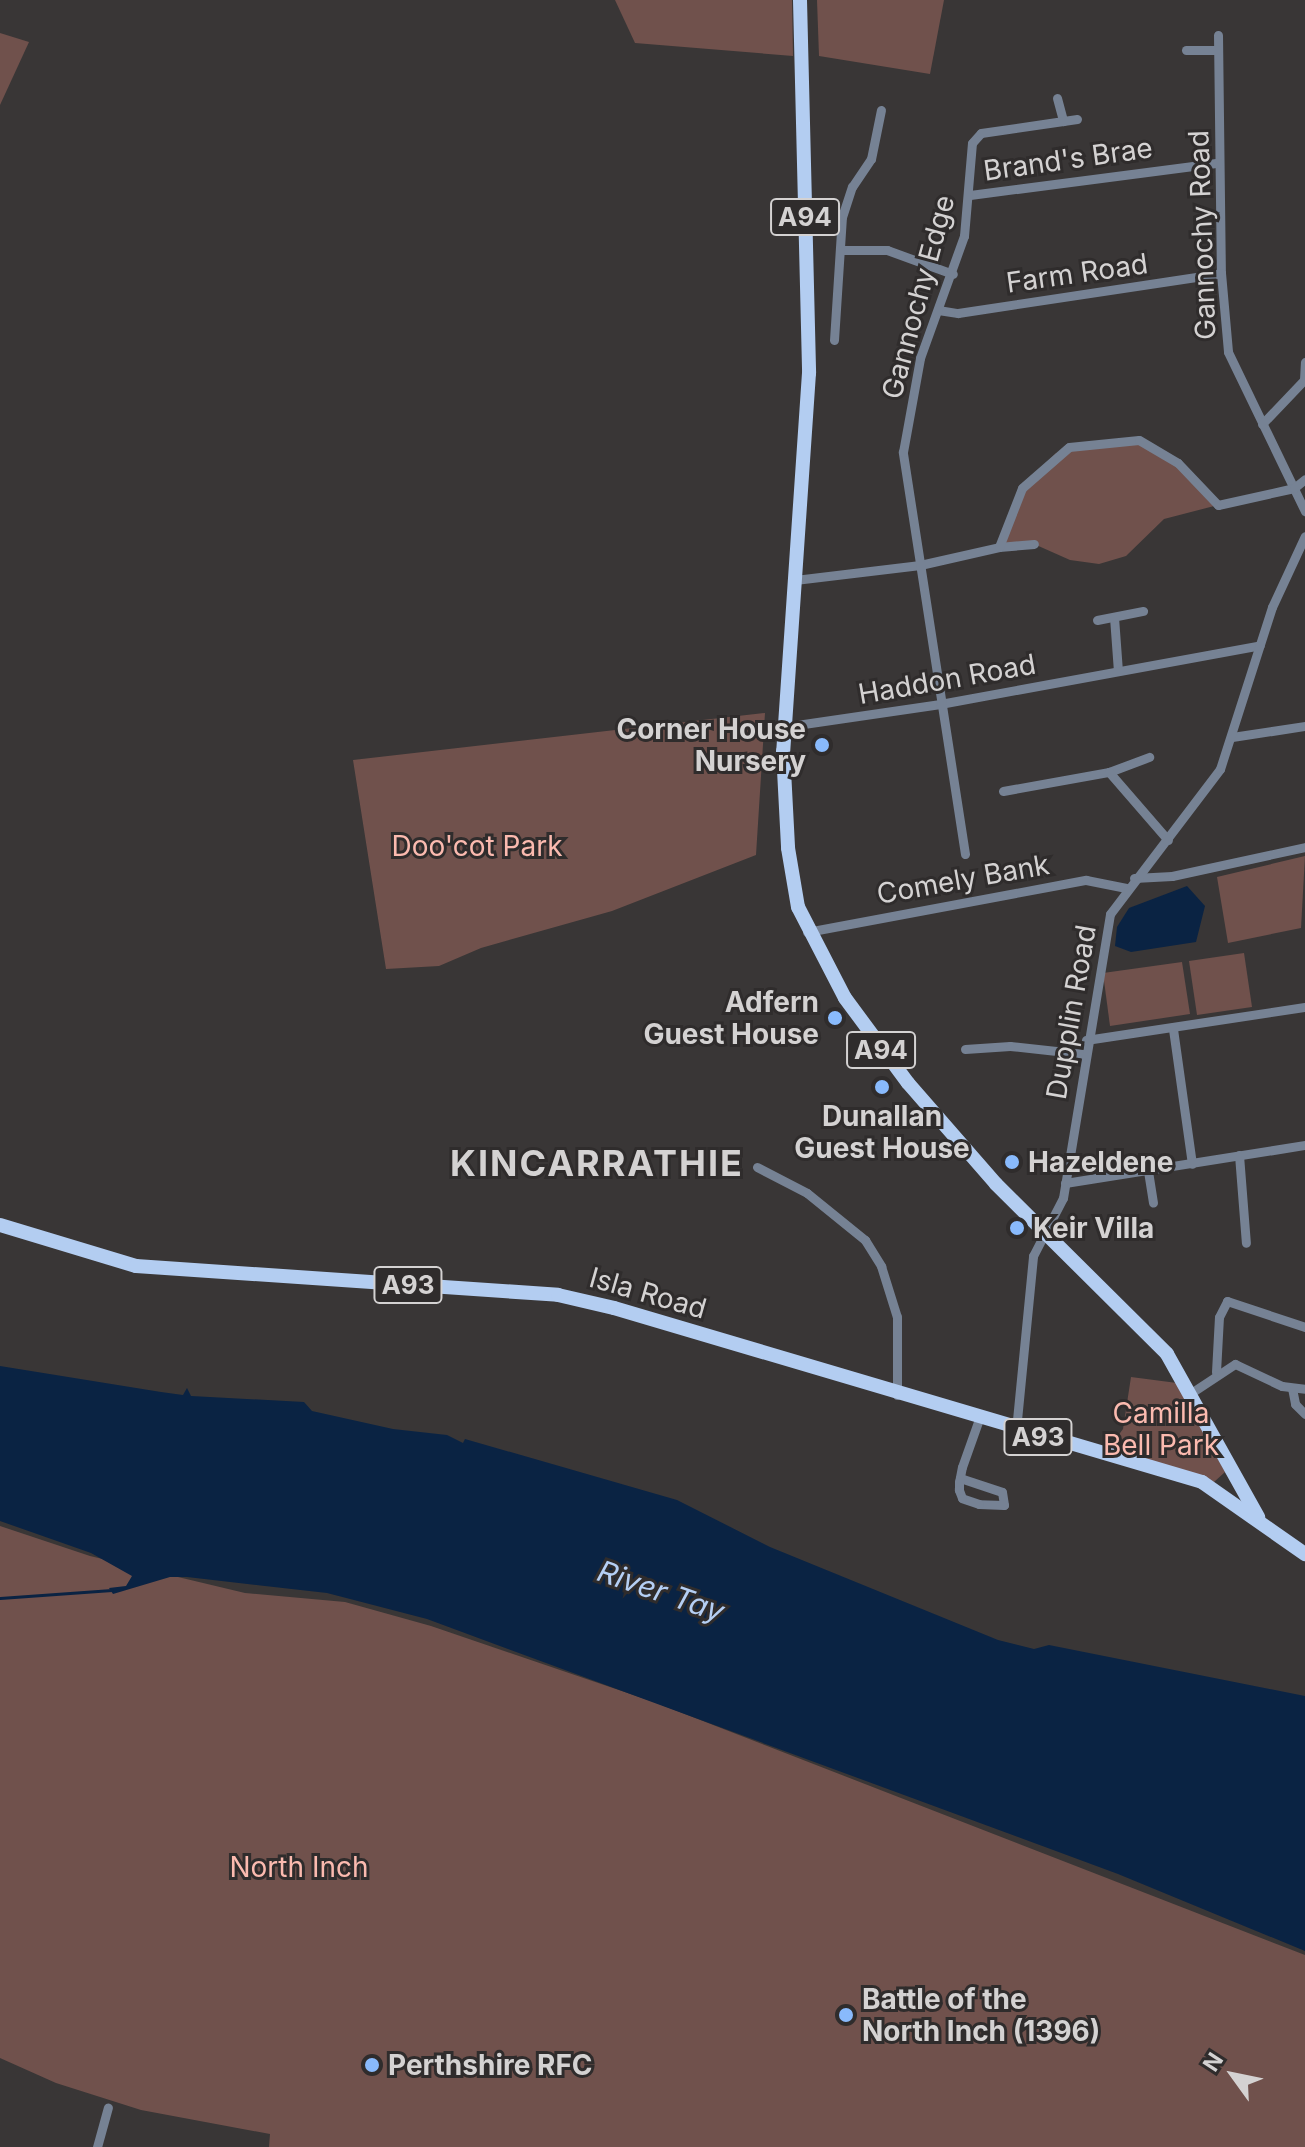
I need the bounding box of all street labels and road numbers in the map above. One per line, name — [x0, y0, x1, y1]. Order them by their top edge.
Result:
street label: Gannochy Road — [1182, 130, 1222, 340]
street label: Brand's Brae — [981, 131, 1155, 187]
street label: Gannochy Edge — [875, 191, 961, 403]
road number: A94 — [769, 195, 841, 239]
street label: Farm Road — [1004, 246, 1150, 300]
street label: Haddon Road — [856, 647, 1038, 711]
street label: Comely Bank — [874, 847, 1052, 911]
street label: Dupplin Road — [1039, 922, 1103, 1102]
road number: A94 — [845, 1028, 917, 1072]
street label: Isla Road — [586, 1260, 710, 1326]
road number: A93 — [372, 1263, 444, 1307]
road number: A93 — [1002, 1415, 1074, 1459]

